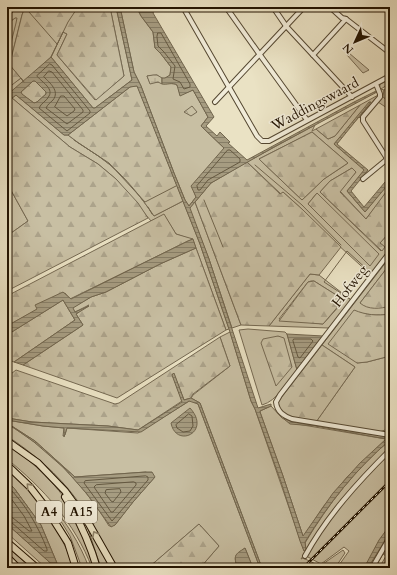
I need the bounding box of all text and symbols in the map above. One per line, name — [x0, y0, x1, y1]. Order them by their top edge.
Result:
north arrow — [335, 22, 375, 62]
text: N — [339, 40, 357, 57]
street label: Waddingswaard — [267, 73, 363, 136]
street label: Hofweg — [327, 261, 373, 311]
one-way arrow — [27, 484, 34, 491]
road number: A4 — [36, 501, 62, 523]
road number: A15 — [65, 501, 97, 523]
one-way arrow — [92, 531, 99, 538]

